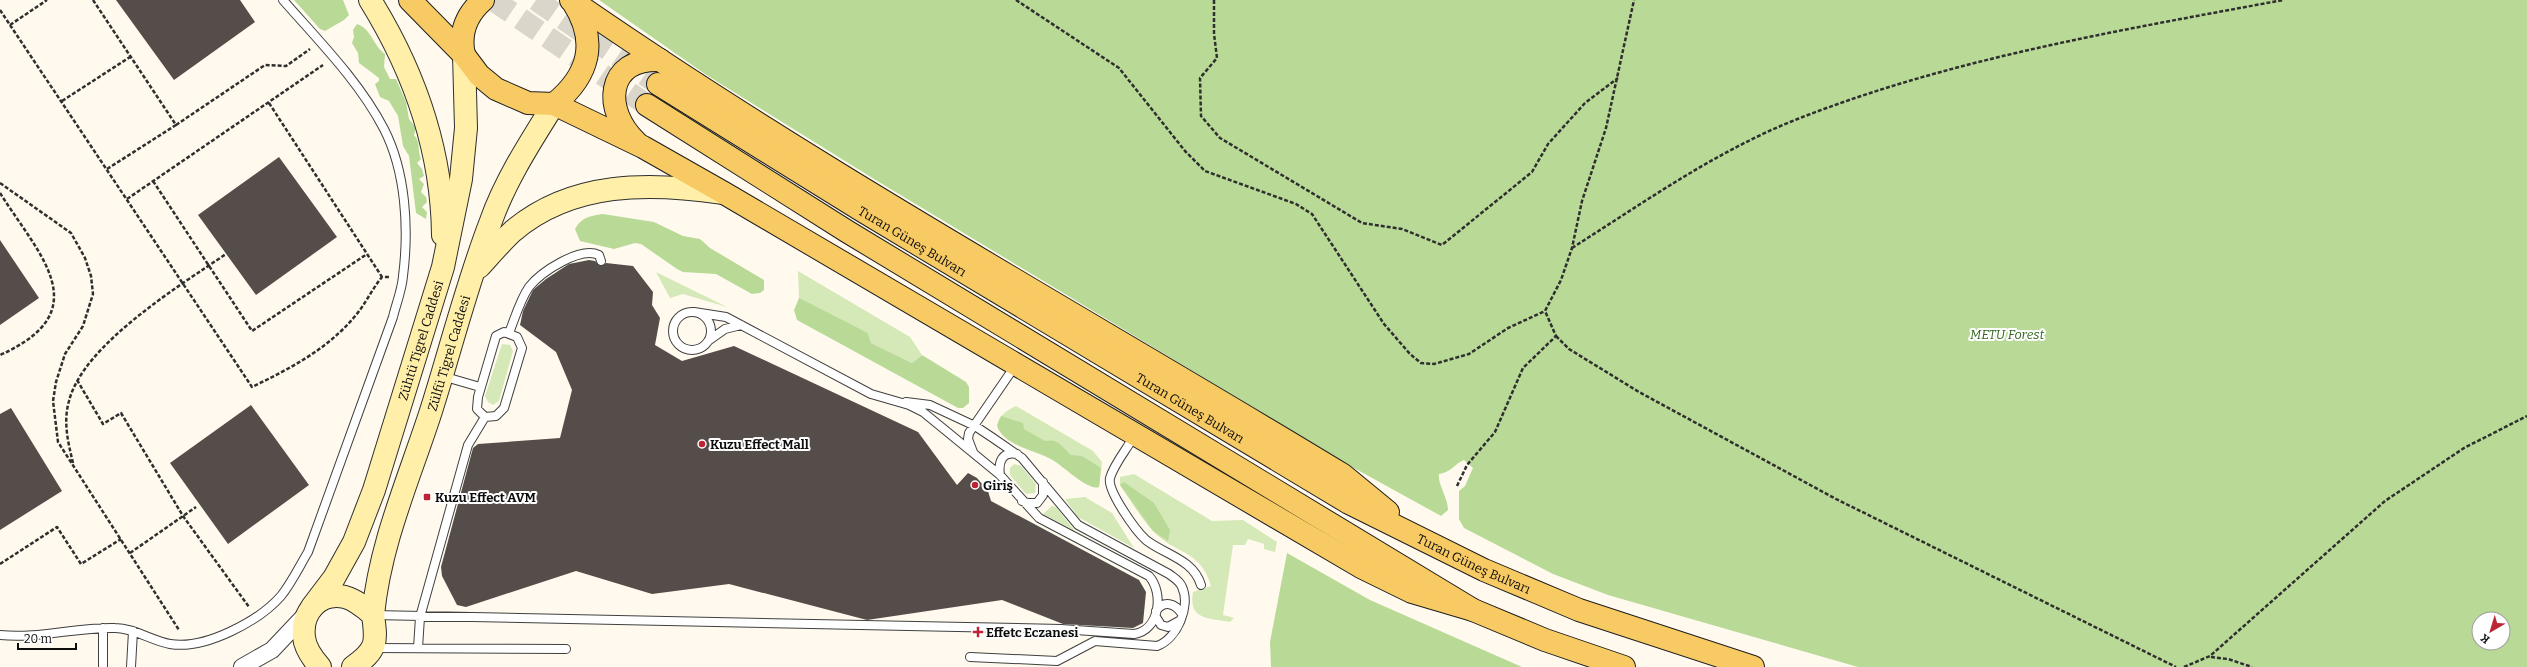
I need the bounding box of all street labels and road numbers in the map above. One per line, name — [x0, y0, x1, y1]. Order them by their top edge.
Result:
street label: Turan Güneş Bulvarı — [855, 203, 969, 280]
street label: Zühtü Tigrel Caddesi — [395, 279, 446, 402]
street label: Zülfü Tigrel Caddesi — [424, 294, 473, 413]
street label: Turan Güneş Bulvarı — [1133, 370, 1247, 446]
street label: Turan Güneş Bulvarı — [1415, 531, 1533, 597]

